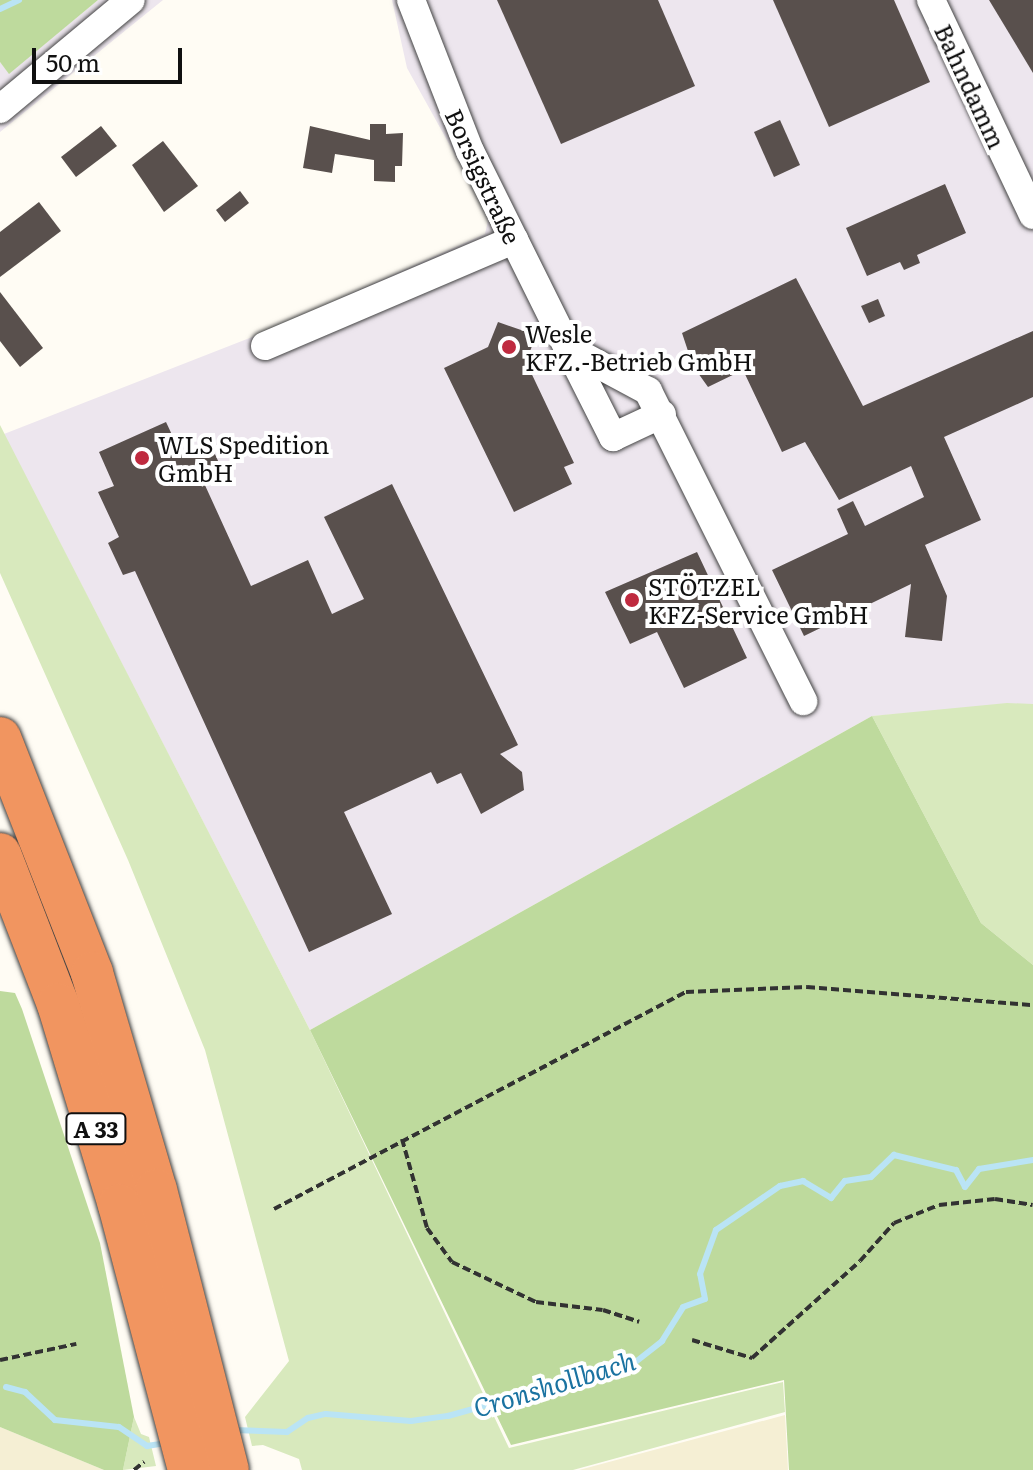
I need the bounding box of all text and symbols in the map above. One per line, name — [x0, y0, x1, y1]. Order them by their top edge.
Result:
street label: Bahndamm — [930, 19, 1012, 153]
scale bar — [36, 32, 186, 82]
text: 50 m — [46, 44, 100, 79]
street label: Borsigstraße — [440, 104, 528, 248]
place label: Wesle KFZ.-Betrieb GmbH — [525, 319, 753, 375]
marker: Wesle KFZ.-Betrieb GmbH — [500, 338, 518, 356]
place label: WLS Spedition GmbH — [158, 430, 329, 486]
marker: WLS Spedition GmbH — [133, 449, 151, 467]
place label: STÖTZEL KFZ-Service GmbH — [648, 572, 869, 628]
marker: STÖTZEL KFZ-Service GmbH — [623, 591, 641, 609]
road number: A 33 — [64, 1111, 128, 1147]
water label: Cronshollbach — [469, 1344, 639, 1422]

